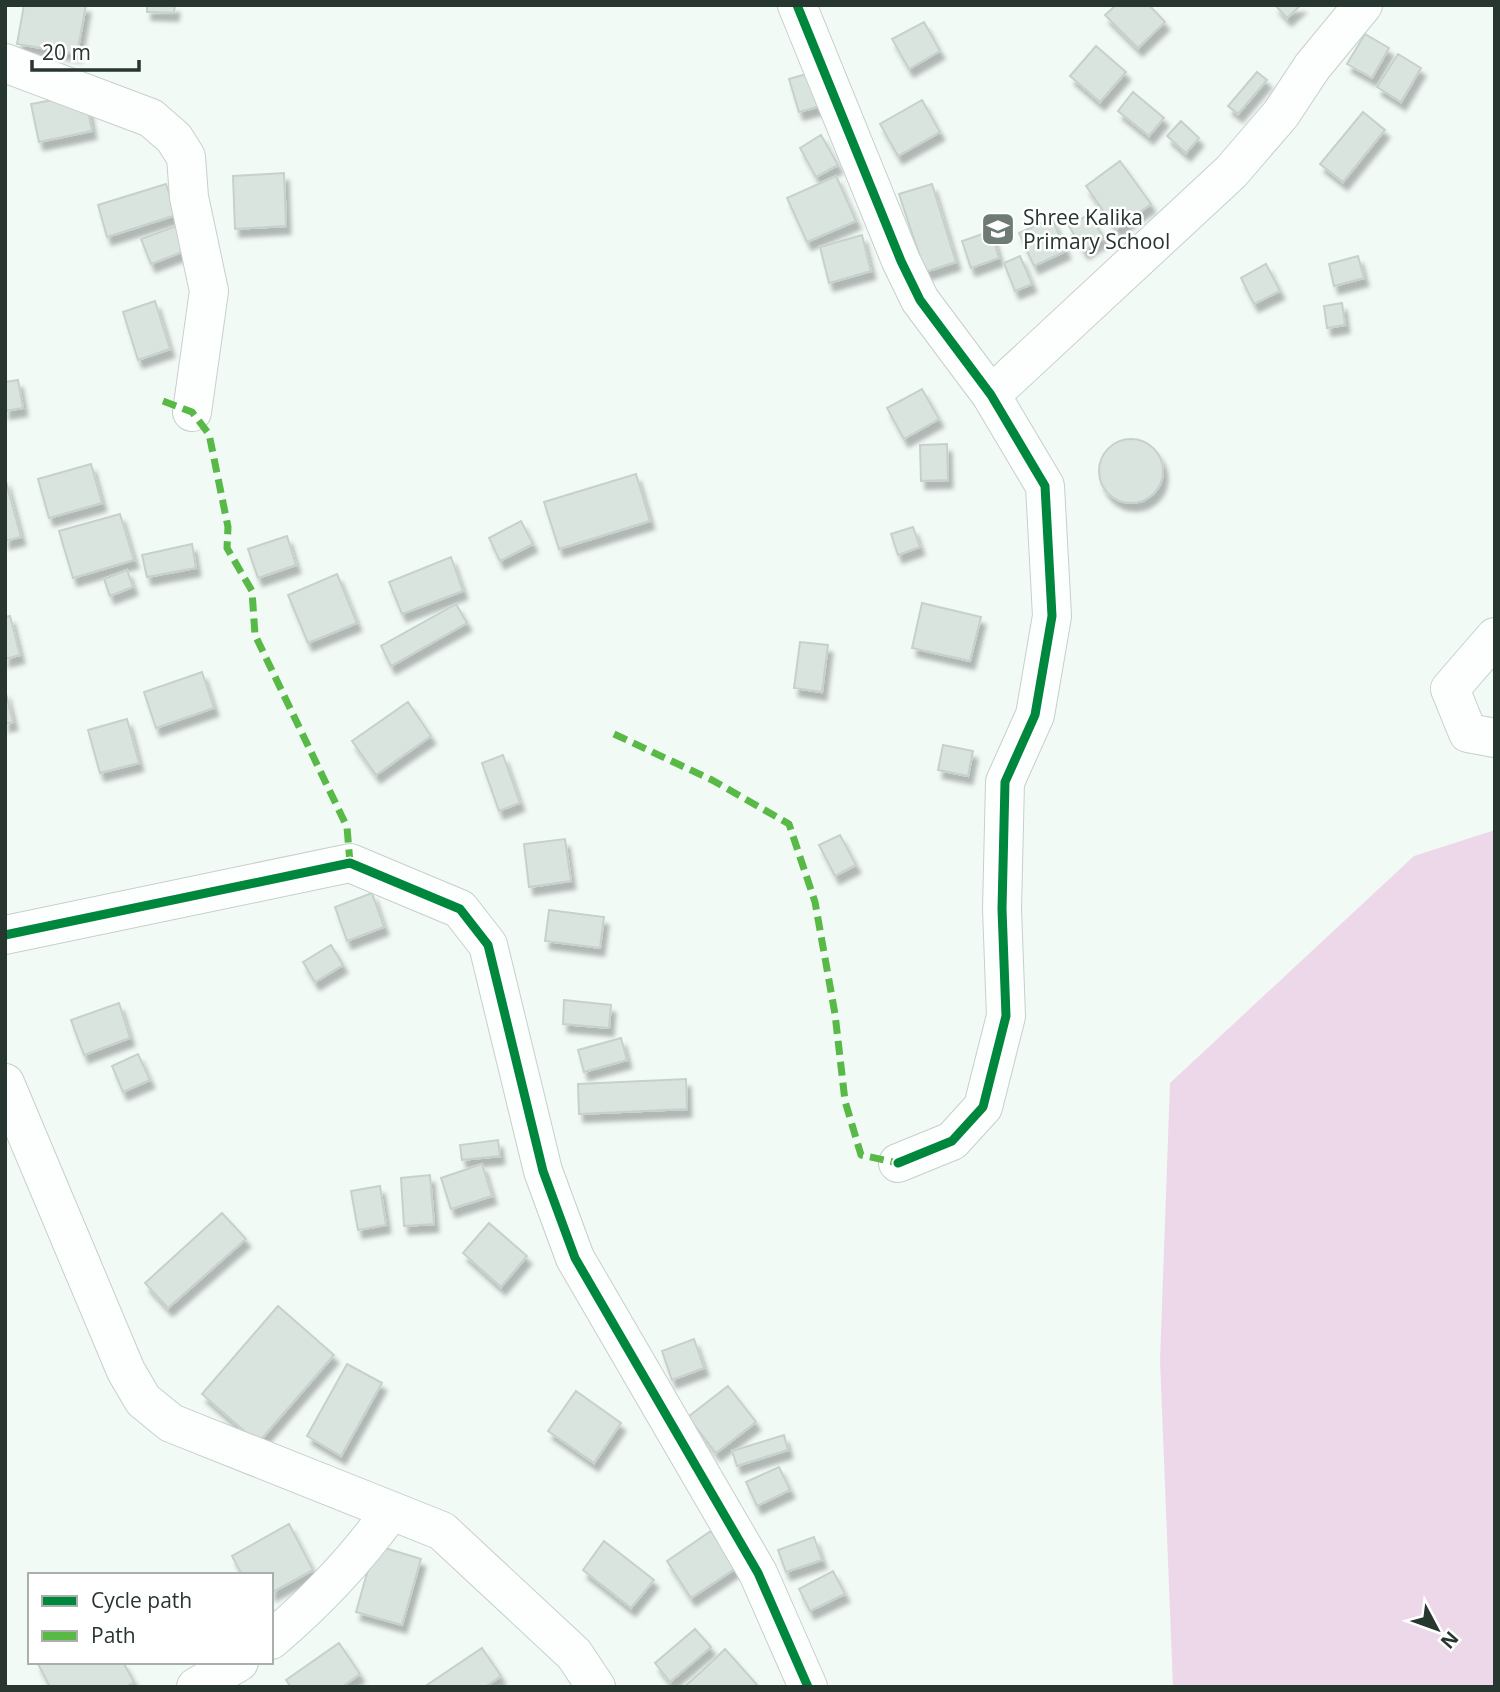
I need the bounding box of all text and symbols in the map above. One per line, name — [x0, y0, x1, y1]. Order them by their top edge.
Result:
scale bar — [32, 28, 138, 72]
text: 20 m — [42, 38, 91, 66]
place label: Shree Kalika Primary School — [1023, 203, 1170, 255]
school or university icon: Shree Kalika Primary School — [979, 210, 1017, 248]
legend — [28, 1573, 273, 1664]
text: Cycle path — [91, 1586, 192, 1614]
north arrow — [1402, 1594, 1472, 1664]
text: Path — [91, 1621, 136, 1649]
text: N — [1435, 1626, 1465, 1655]

